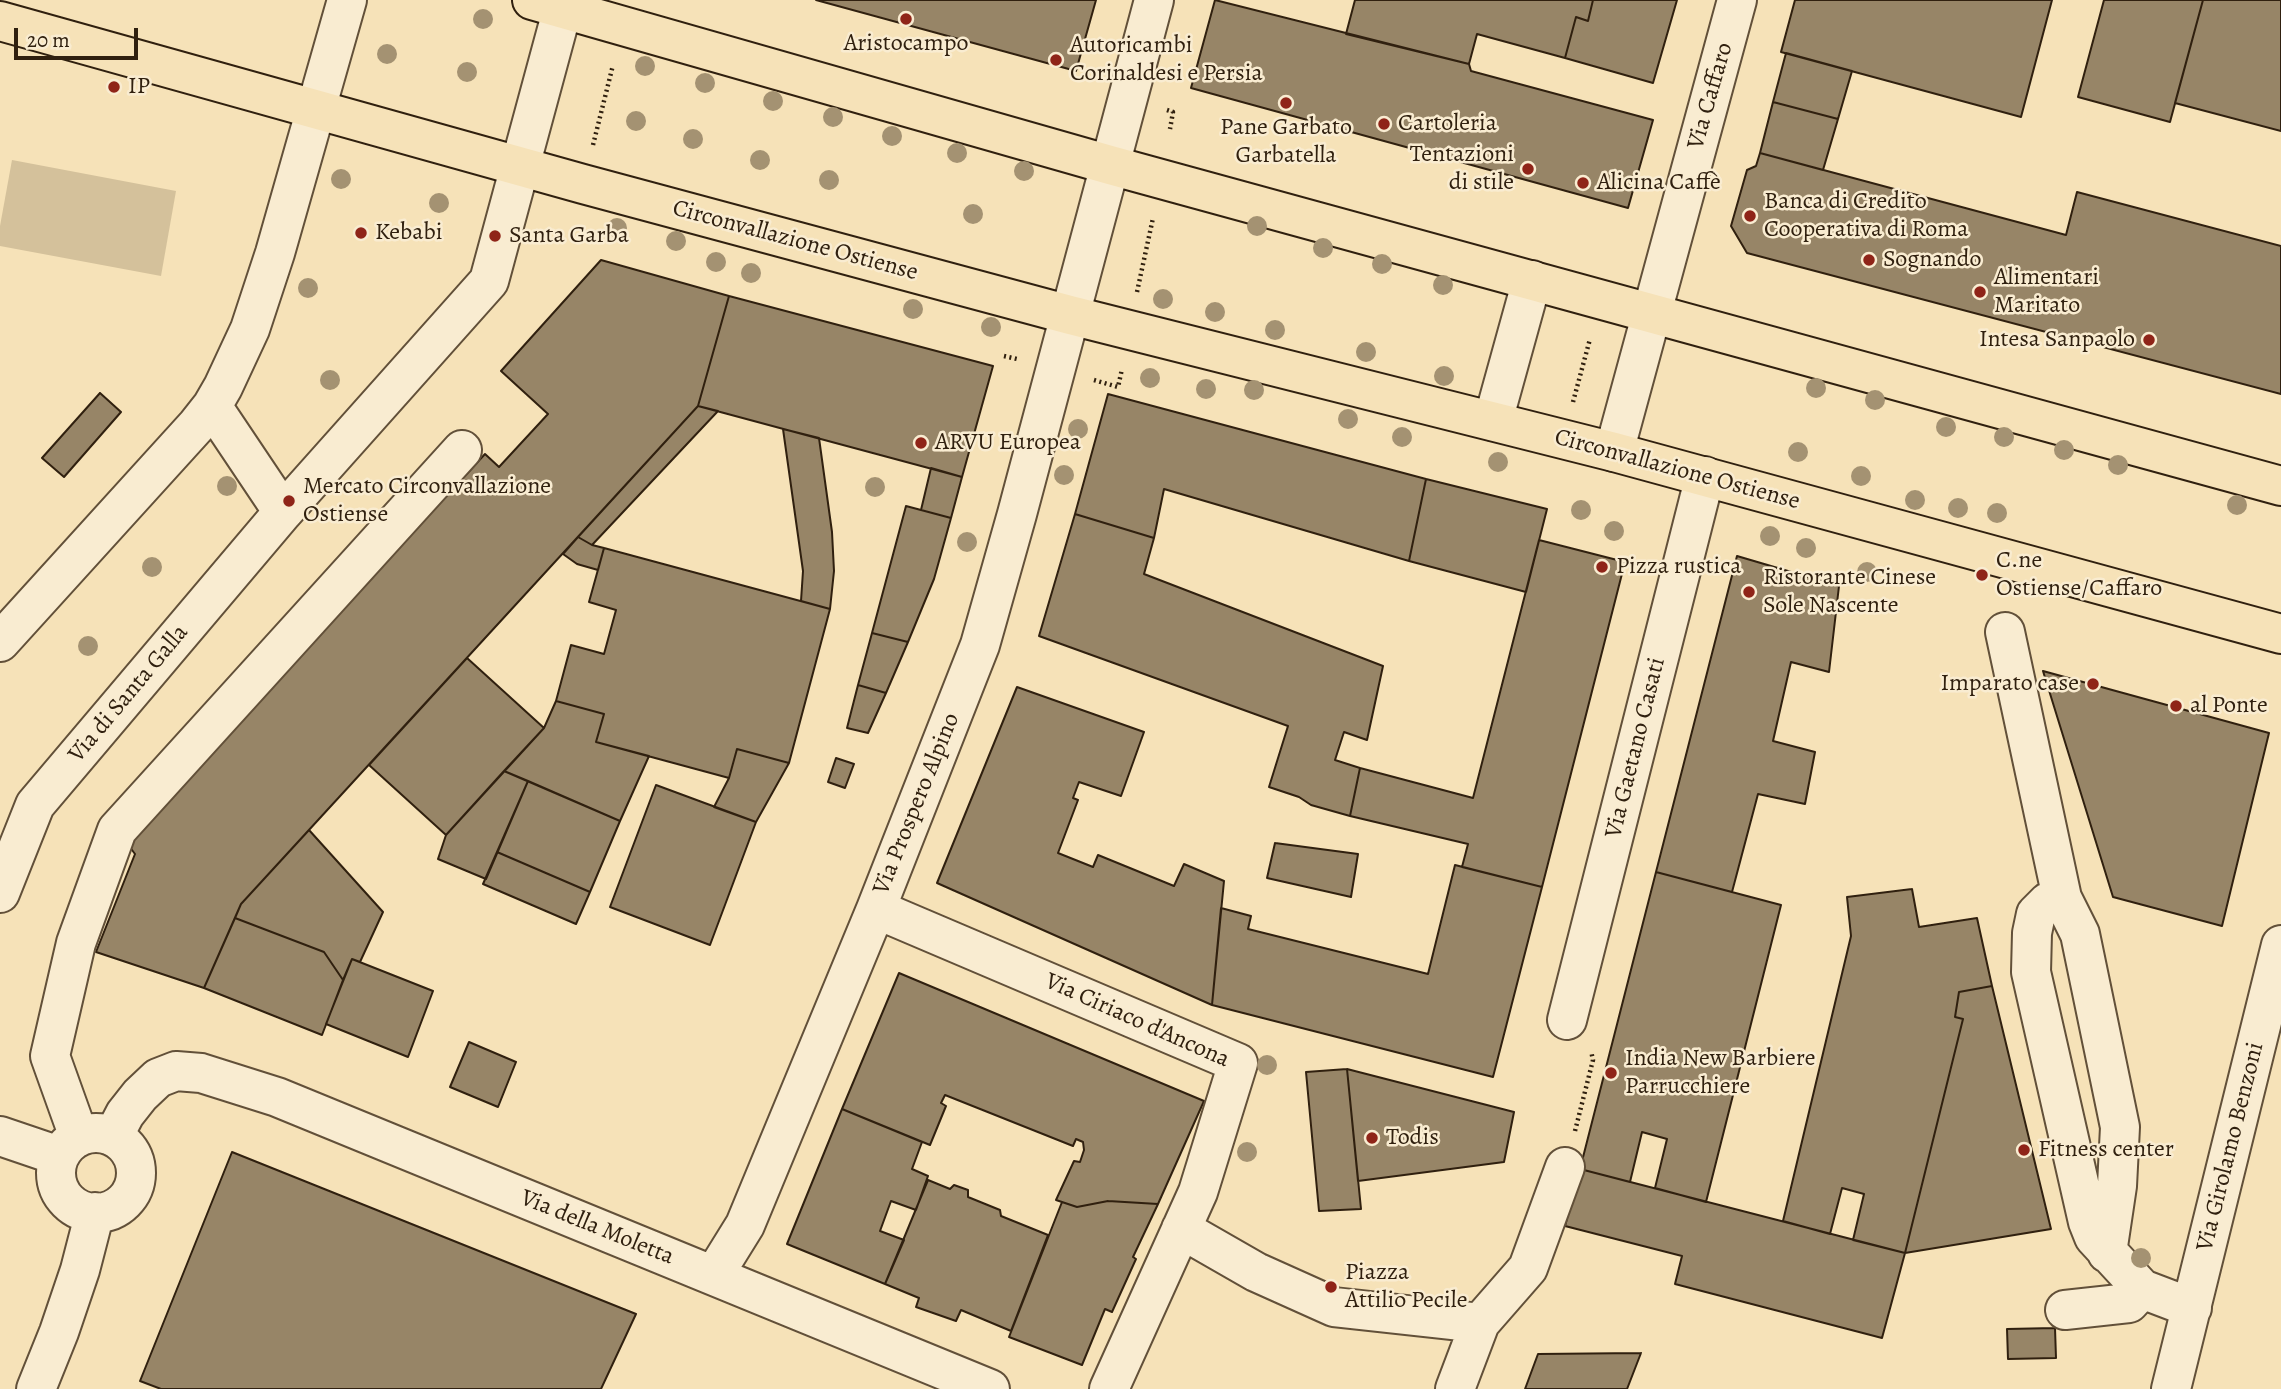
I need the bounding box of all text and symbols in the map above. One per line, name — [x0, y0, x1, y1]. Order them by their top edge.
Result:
marker: Aristocampo — [898, 11, 914, 27]
scale bar — [18, 14, 142, 58]
text: 20 m — [27, 26, 70, 54]
place label: Aristocampo — [844, 30, 968, 58]
place label: Autoricambi Corinaldesi e Persia — [1070, 32, 1263, 88]
street label: Via Caffaro — [1682, 39, 1740, 153]
marker: Autoricambi Corinaldesi e Persia — [1048, 52, 1064, 68]
place label: IP — [128, 73, 150, 101]
marker: IP — [106, 79, 122, 95]
marker: Pane Garbato Garbatella — [1278, 95, 1294, 111]
place label: Cartoleria — [1398, 110, 1497, 138]
place label: Pane Garbato Garbatella — [1220, 114, 1352, 170]
marker: Cartoleria — [1376, 116, 1392, 132]
place label: Tentazioni di stile — [1410, 141, 1514, 197]
marker: Tentazioni di stile — [1520, 161, 1536, 177]
place label: Alicina Caffè — [1597, 169, 1721, 197]
marker: Alicina Caffè — [1575, 175, 1591, 191]
place label: Banca di Credito Cooperativa di Roma — [1764, 188, 1968, 244]
street label: Circonvallazione Ostiense — [669, 194, 921, 288]
marker: Banca di Credito Cooperativa di Roma — [1742, 208, 1758, 224]
place label: Kebabi — [375, 219, 442, 247]
place label: Santa Garba — [509, 222, 629, 250]
marker: Kebabi — [353, 225, 369, 241]
marker: Santa Garba — [487, 228, 503, 244]
place label: Sognando — [1883, 246, 1982, 274]
marker: Sognando — [1861, 252, 1877, 268]
place label: Alimentari Maritato — [1994, 264, 2099, 320]
marker: Alimentari Maritato — [1972, 284, 1988, 300]
place label: Intesa Sanpaolo — [1979, 326, 2135, 354]
marker: Intesa Sanpaolo — [2141, 332, 2157, 348]
street label: Circonvallazione Ostiense — [1551, 423, 1803, 517]
place label: ARVU Europea — [935, 429, 1081, 457]
marker: ARVU Europea — [913, 435, 929, 451]
place label: Mercato Circonvallazione Ostiense — [303, 473, 551, 529]
marker: Mercato Circonvallazione Ostiense — [281, 493, 297, 509]
place label: C.ne Ostiense/Caffaro — [1996, 547, 2162, 603]
place label: Pizza rustica — [1616, 553, 1741, 581]
marker: Pizza rustica — [1594, 559, 1610, 575]
place label: Ristorante Cinese Sole Nascente — [1763, 564, 1936, 620]
marker: C.ne Ostiense/Caffaro — [1974, 567, 1990, 583]
marker: Ristorante Cinese Sole Nascente — [1741, 584, 1757, 600]
street label: Via di Santa Galla — [63, 619, 195, 769]
street label: Via Gaetano Casati — [1600, 655, 1672, 841]
place label: Imparato case — [1940, 670, 2079, 698]
marker: Imparato case — [2085, 676, 2101, 692]
place label: al Ponte — [2190, 692, 2268, 720]
marker: al Ponte — [2168, 698, 2184, 714]
street label: Via Prospero Alpino — [868, 709, 966, 899]
street label: Via Ciriaco d'Ancona — [1040, 967, 1234, 1075]
street label: Via Girolamo Benzoni — [2191, 1040, 2271, 1254]
place label: India New Barbiere Parrucchiere — [1625, 1045, 1815, 1101]
marker: India New Barbiere Parrucchiere — [1603, 1065, 1619, 1081]
place label: Todis — [1386, 1124, 1439, 1152]
marker: Todis — [1364, 1130, 1380, 1146]
place label: Fitness center — [2038, 1136, 2174, 1164]
marker: Fitness center — [2016, 1142, 2032, 1158]
street label: Via della Moletta — [516, 1184, 678, 1272]
place label: Piazza Attilio Pecile — [1345, 1259, 1467, 1315]
marker: Piazza Attilio Pecile — [1323, 1279, 1339, 1295]

